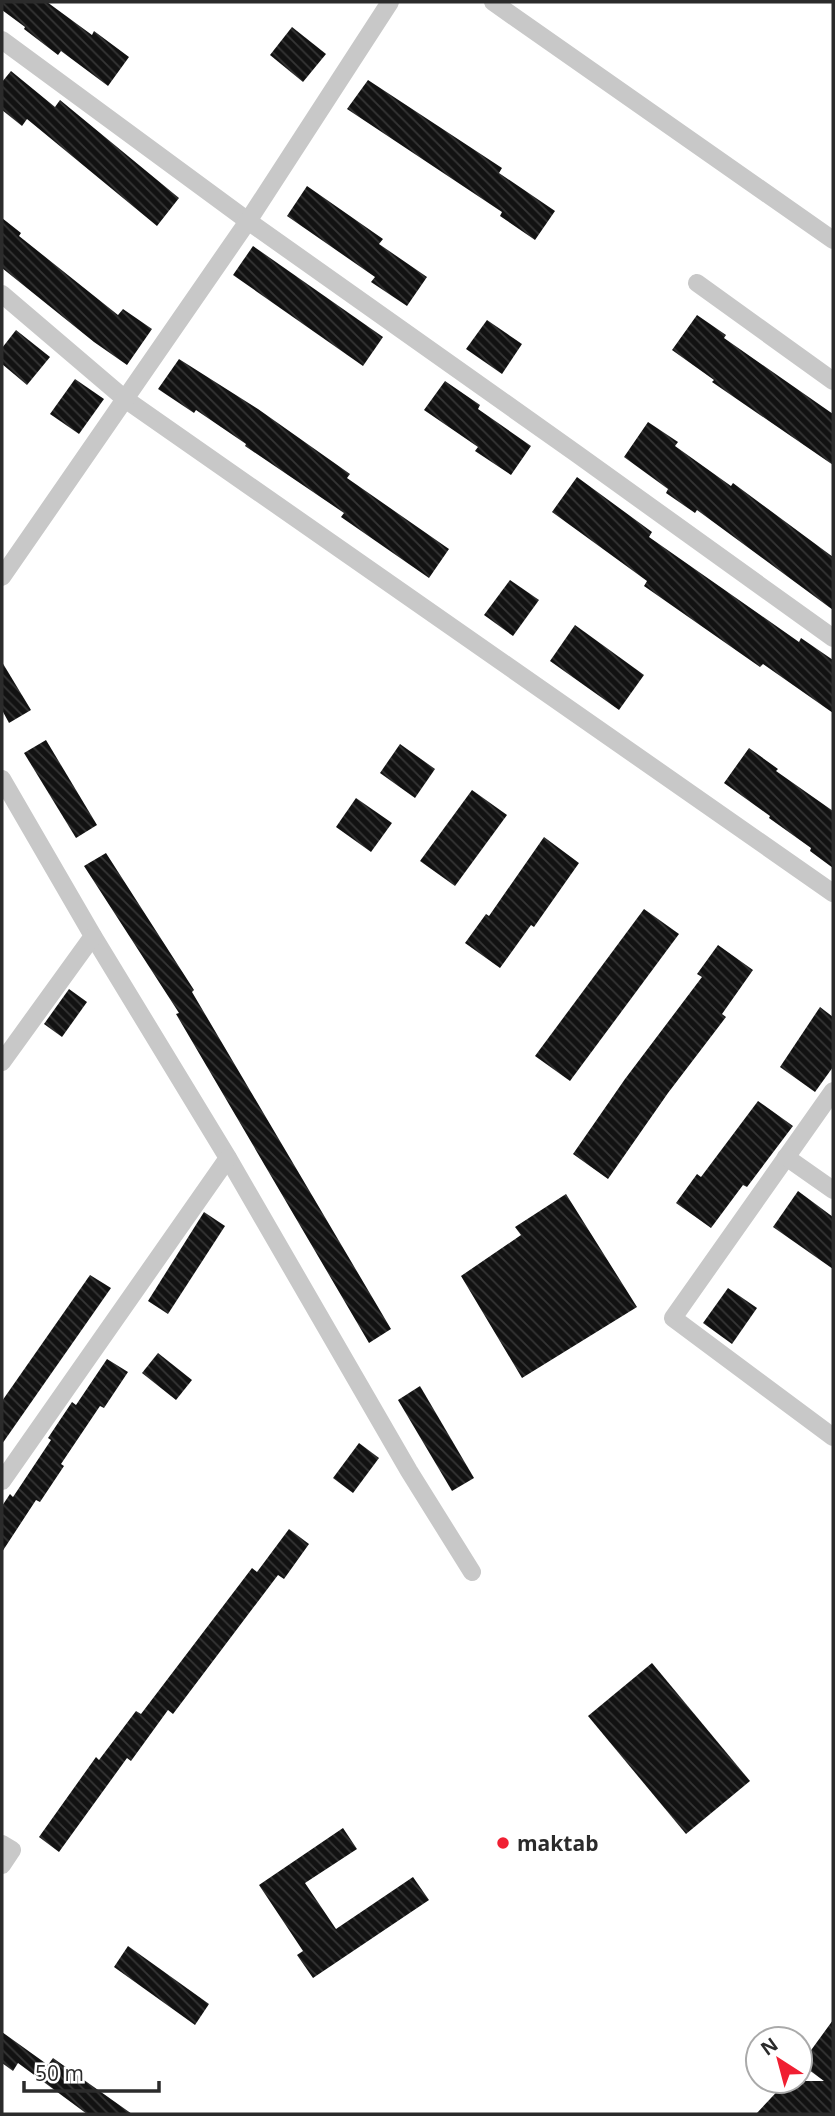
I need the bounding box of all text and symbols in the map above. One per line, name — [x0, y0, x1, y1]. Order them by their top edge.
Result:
place label: maktab — [517, 1829, 598, 1857]
marker: maktab — [495, 1835, 511, 1851]
north arrow — [744, 2025, 814, 2095]
text: N — [755, 2031, 783, 2061]
scale bar — [24, 2050, 159, 2094]
text: 50 m — [35, 2059, 84, 2087]

